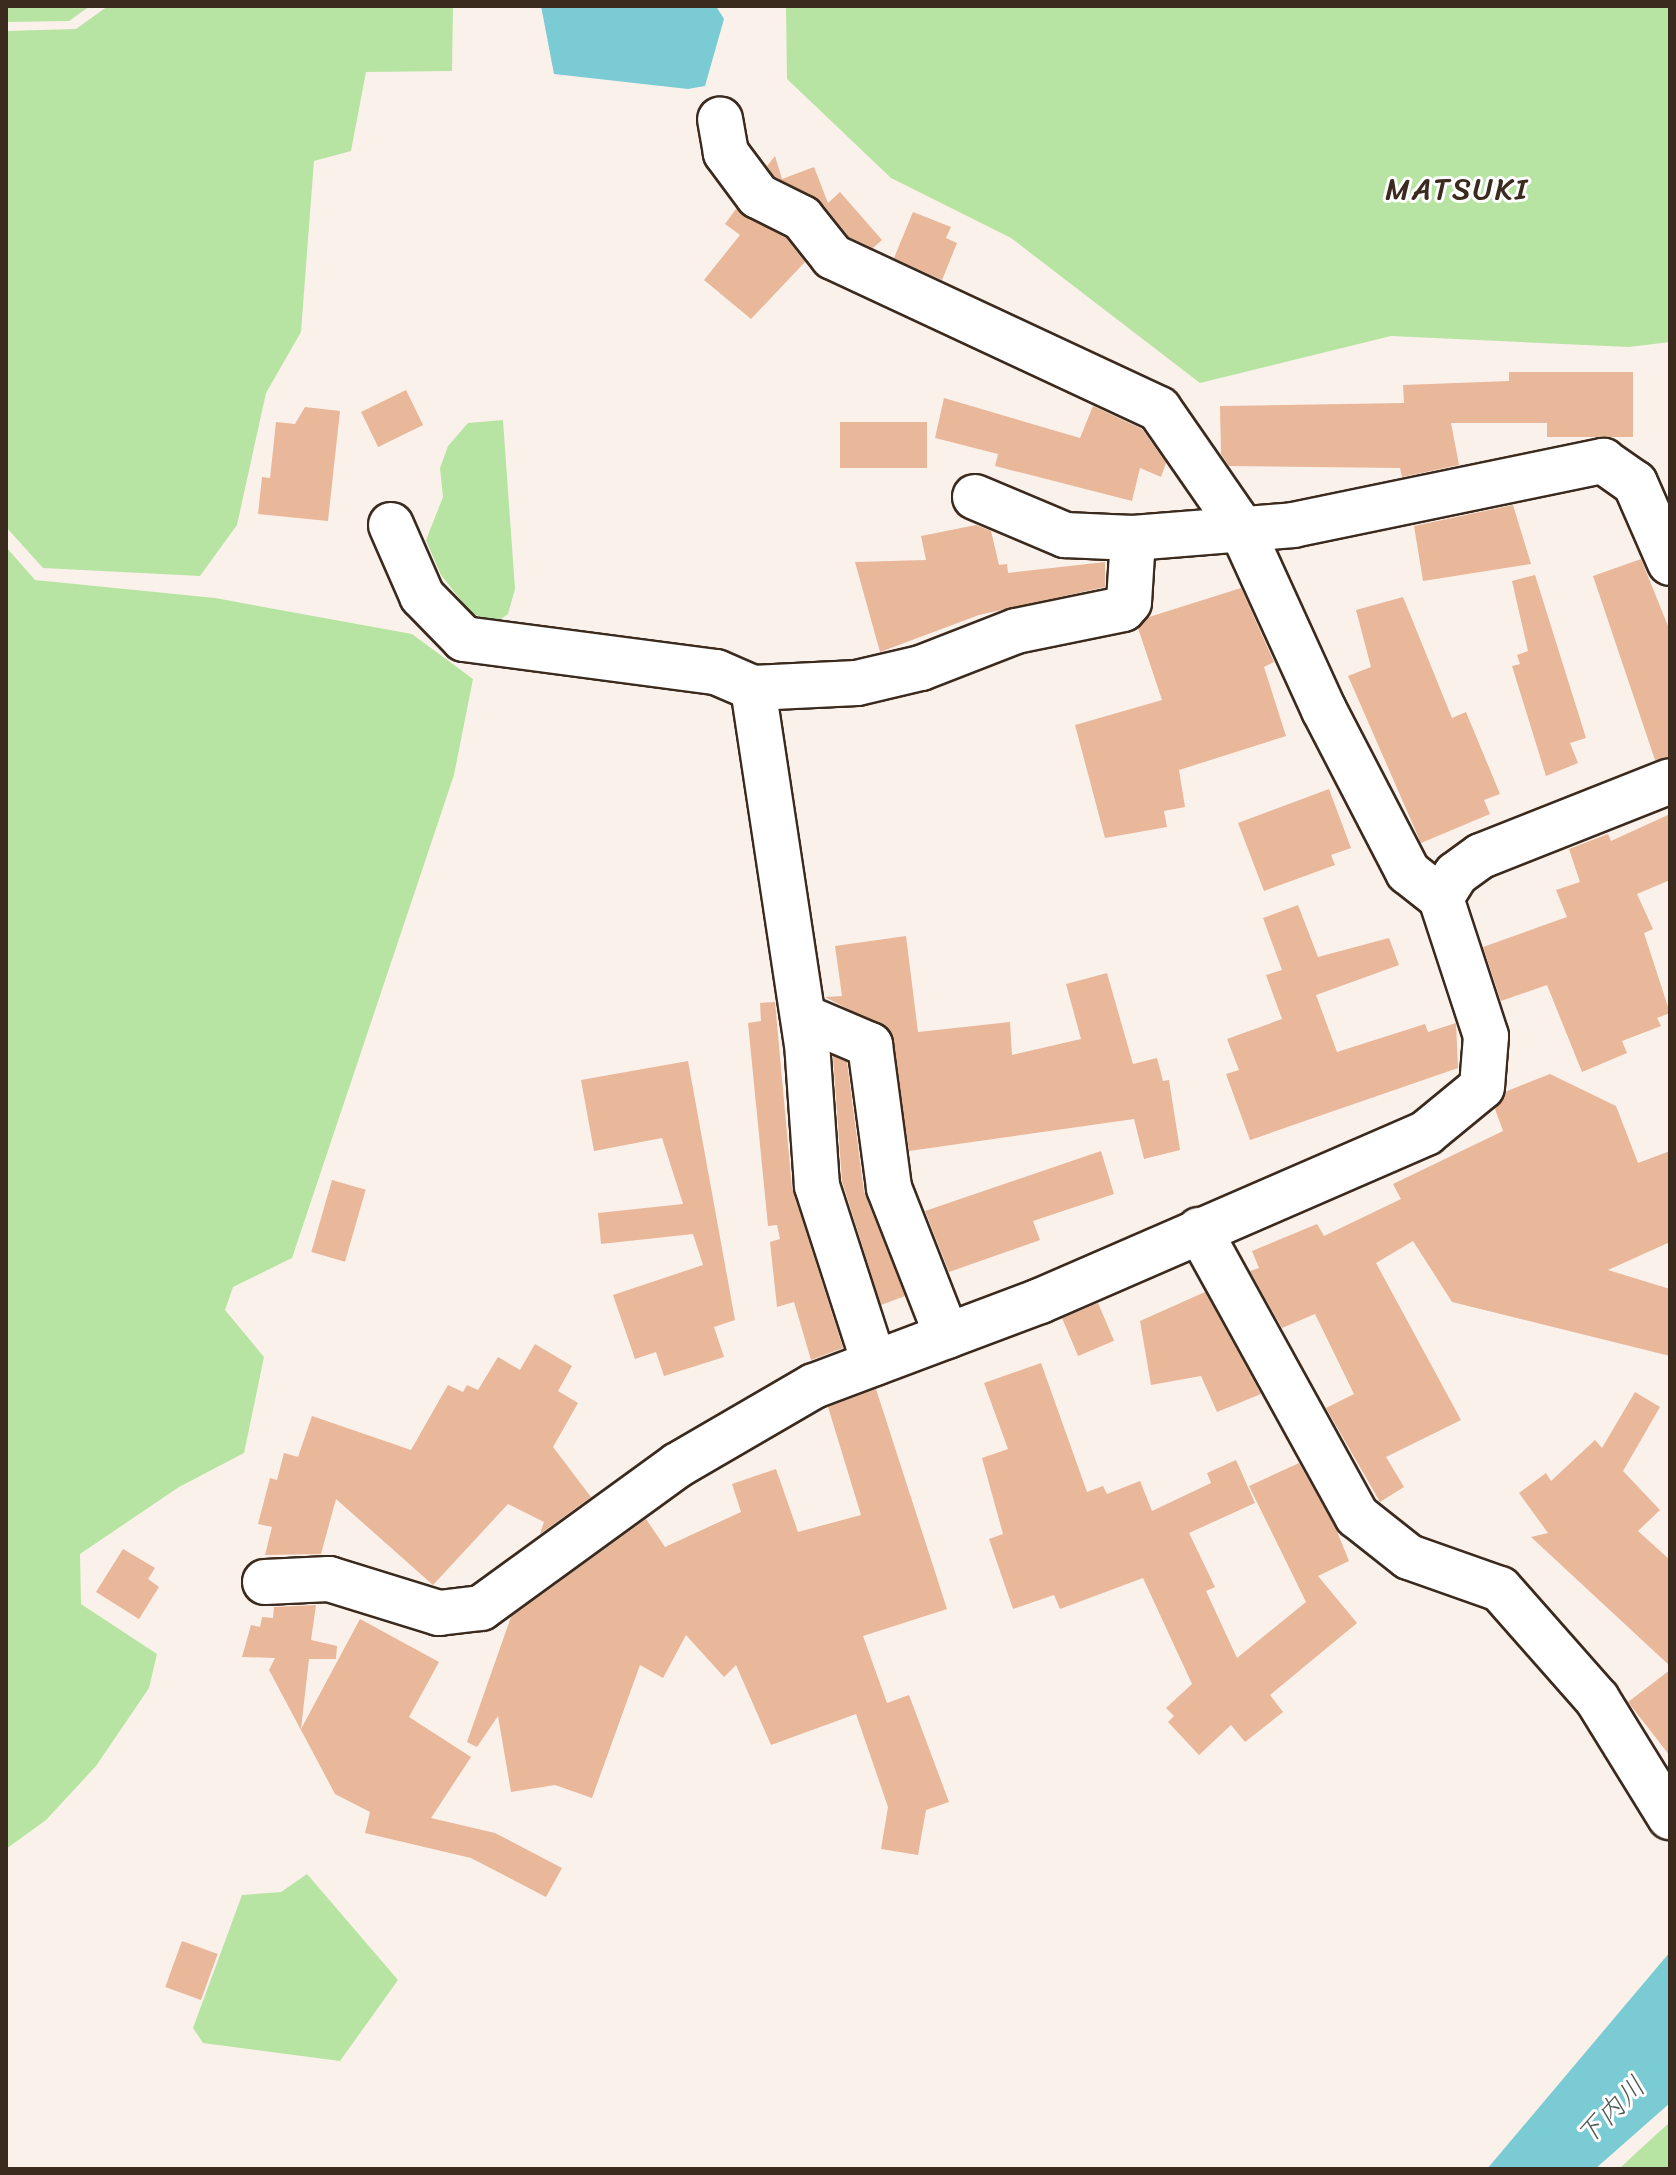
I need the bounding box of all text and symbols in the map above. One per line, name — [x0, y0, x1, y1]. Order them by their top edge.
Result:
district label: MATSUKI — [1388, 171, 1526, 207]
water label: 下内川 — [1569, 2069, 1653, 2153]

